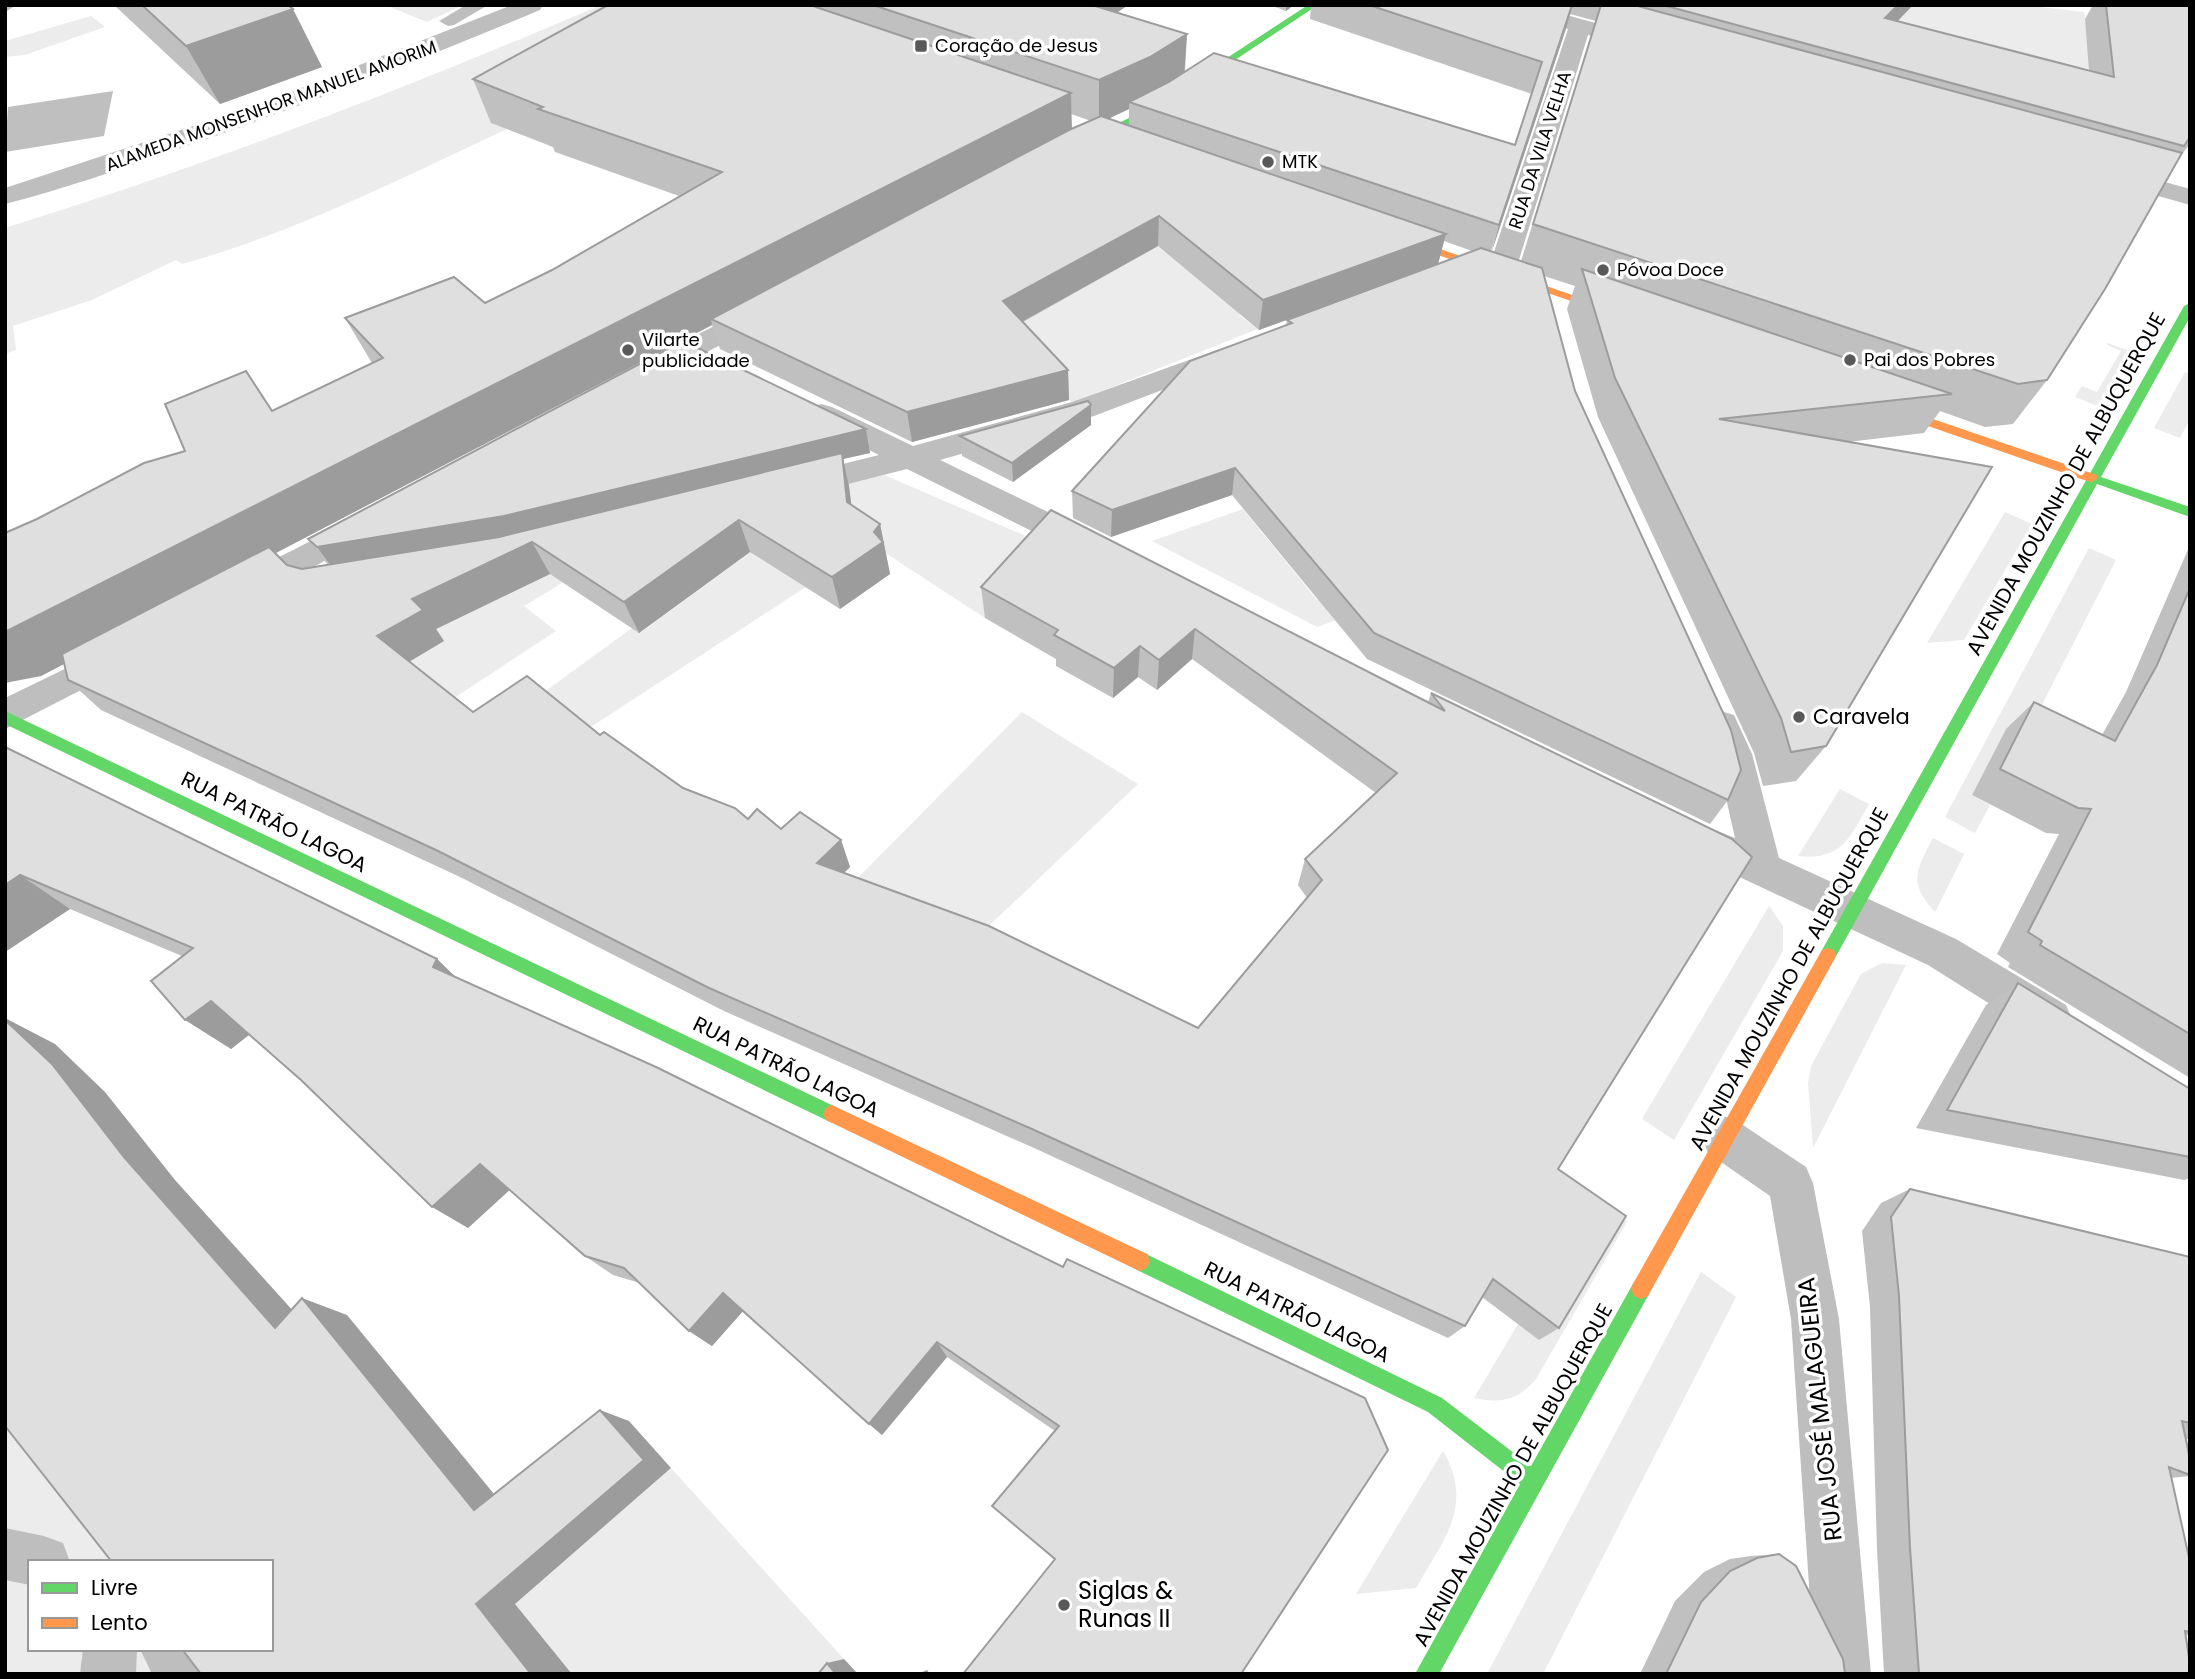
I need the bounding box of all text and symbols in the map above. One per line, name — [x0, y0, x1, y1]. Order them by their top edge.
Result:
place label: Coração de Jesus — [935, 33, 1098, 58]
street label: ALAMEDA MONSENHOR MANUEL AMORIM — [102, 34, 440, 177]
marker: Coração de Jesus — [913, 38, 929, 54]
street label: RUA DA VILA VELHA — [1502, 68, 1577, 232]
place label: MTK — [1282, 149, 1318, 174]
marker: MTK — [1260, 154, 1276, 170]
place label: Póvoa Doce — [1617, 257, 1724, 282]
marker: Póvoa Doce — [1595, 262, 1611, 278]
street label: AVENIDA MOUZINHO DE ALBUQUERQUE — [1959, 307, 2172, 660]
place label: Vilarte publicidade — [642, 327, 750, 373]
marker: Vilarte publicidade — [620, 342, 636, 358]
place label: Pai dos Pobres — [1864, 347, 1995, 372]
marker: Pai dos Pobres — [1842, 352, 1858, 368]
place label: Caravela — [1813, 702, 1910, 731]
marker: Caravela — [1791, 709, 1807, 725]
street label: RUA PATRÃO LAGOA — [176, 764, 372, 879]
street label: AVENIDA MOUZINHO DE ALBUQUERQUE — [1682, 802, 1895, 1155]
street label: RUA PATRÃO LAGOA — [688, 1009, 884, 1124]
street label: RUA PATRÃO LAGOA — [1199, 1254, 1395, 1369]
street label: RUA JOSÉ MALAGUEIRA — [1789, 1276, 1850, 1543]
street label: AVENIDA MOUZINHO DE ALBUQUERQUE — [1406, 1298, 1619, 1651]
legend — [28, 1560, 273, 1651]
text: Livre — [91, 1573, 138, 1602]
place label: Siglas & Runas II — [1078, 1574, 1173, 1635]
marker: Siglas & Runas II — [1056, 1597, 1072, 1613]
text: Lento — [91, 1608, 148, 1637]

